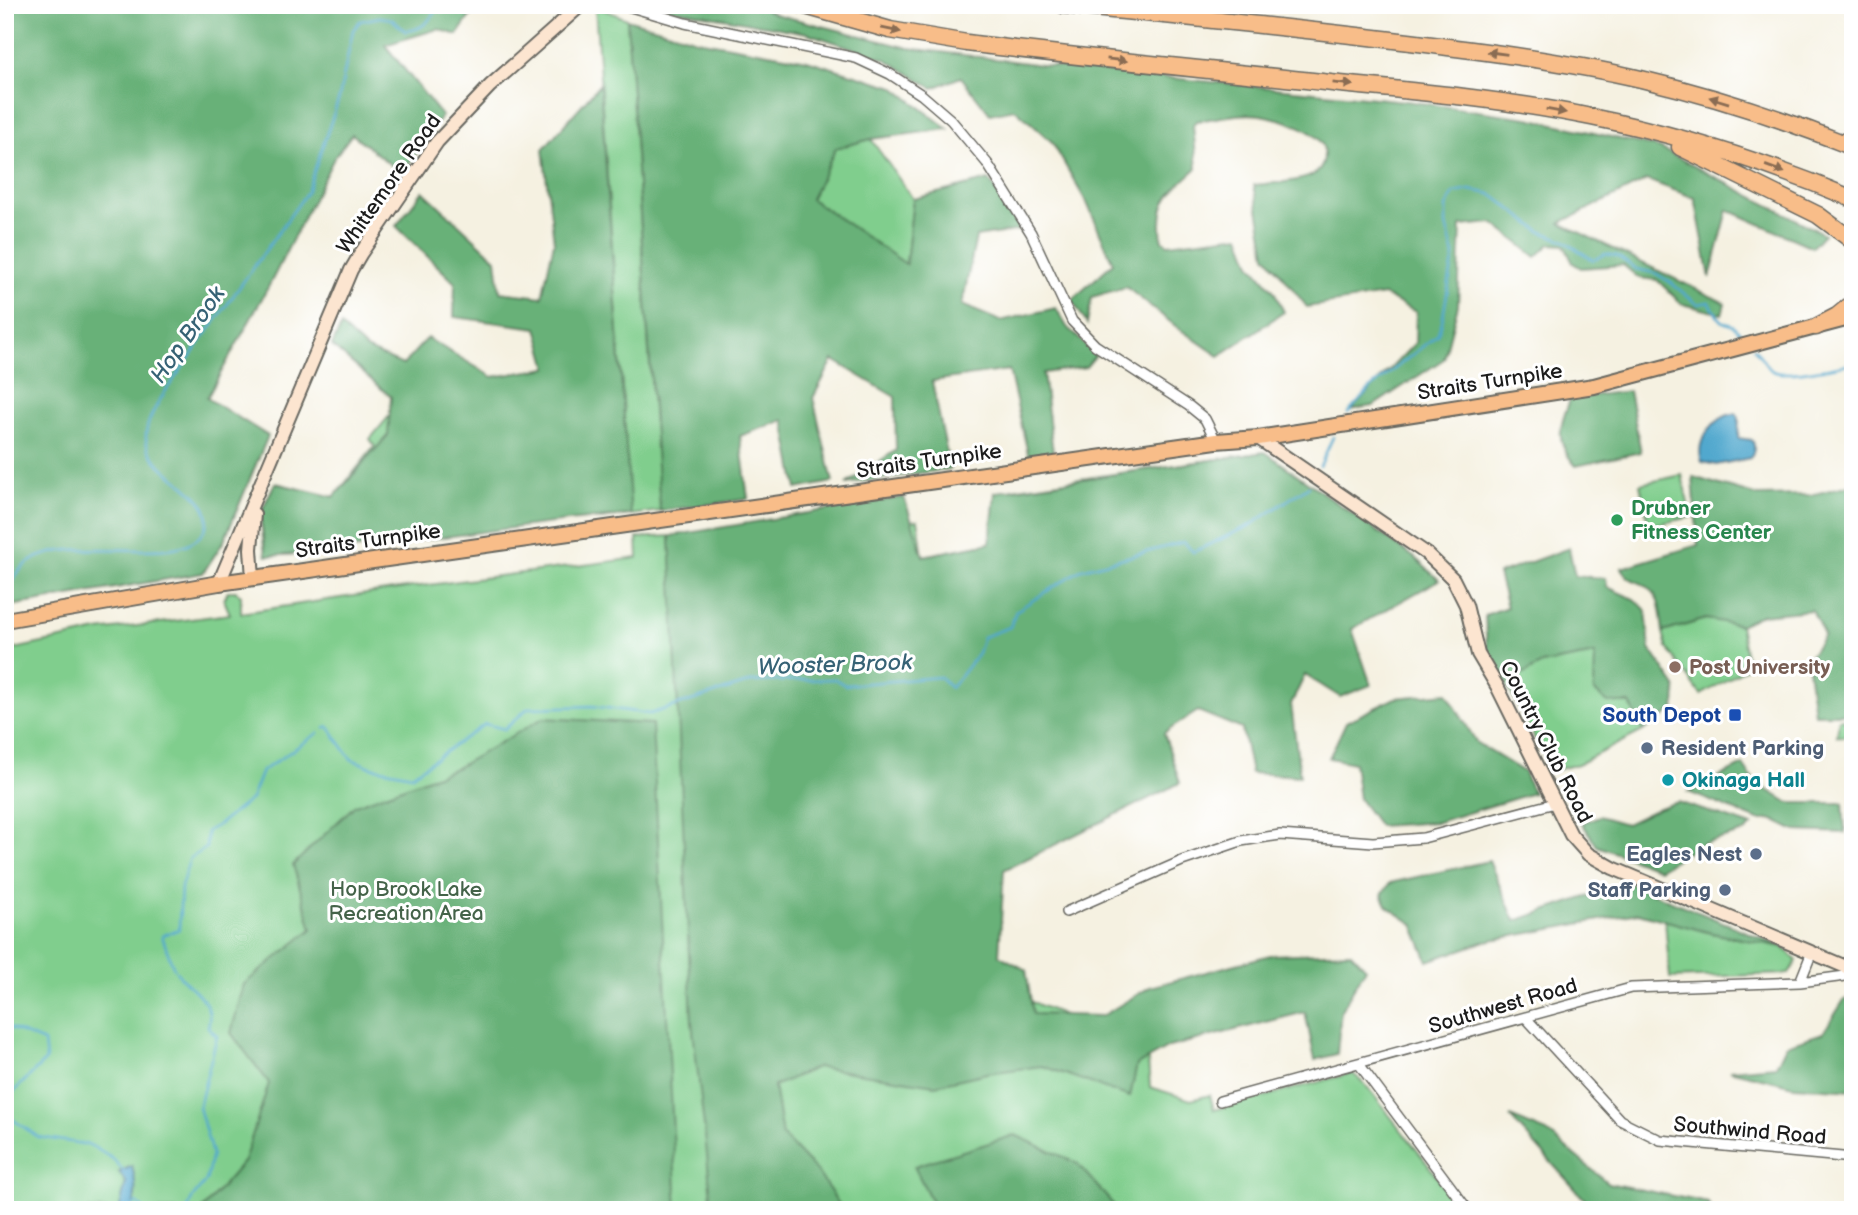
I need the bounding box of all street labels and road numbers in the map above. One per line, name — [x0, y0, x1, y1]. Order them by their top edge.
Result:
street label: Whittemore Road — [331, 109, 447, 259]
street label: Straits Turnpike — [1416, 358, 1564, 406]
street label: Straits Turnpike — [855, 438, 1003, 484]
street label: Straits Turnpike — [294, 518, 442, 564]
street label: Country Club Road — [1494, 657, 1598, 827]
street label: Southwest Road — [1426, 973, 1580, 1039]
street label: Southwind Road — [1673, 1112, 1827, 1150]

